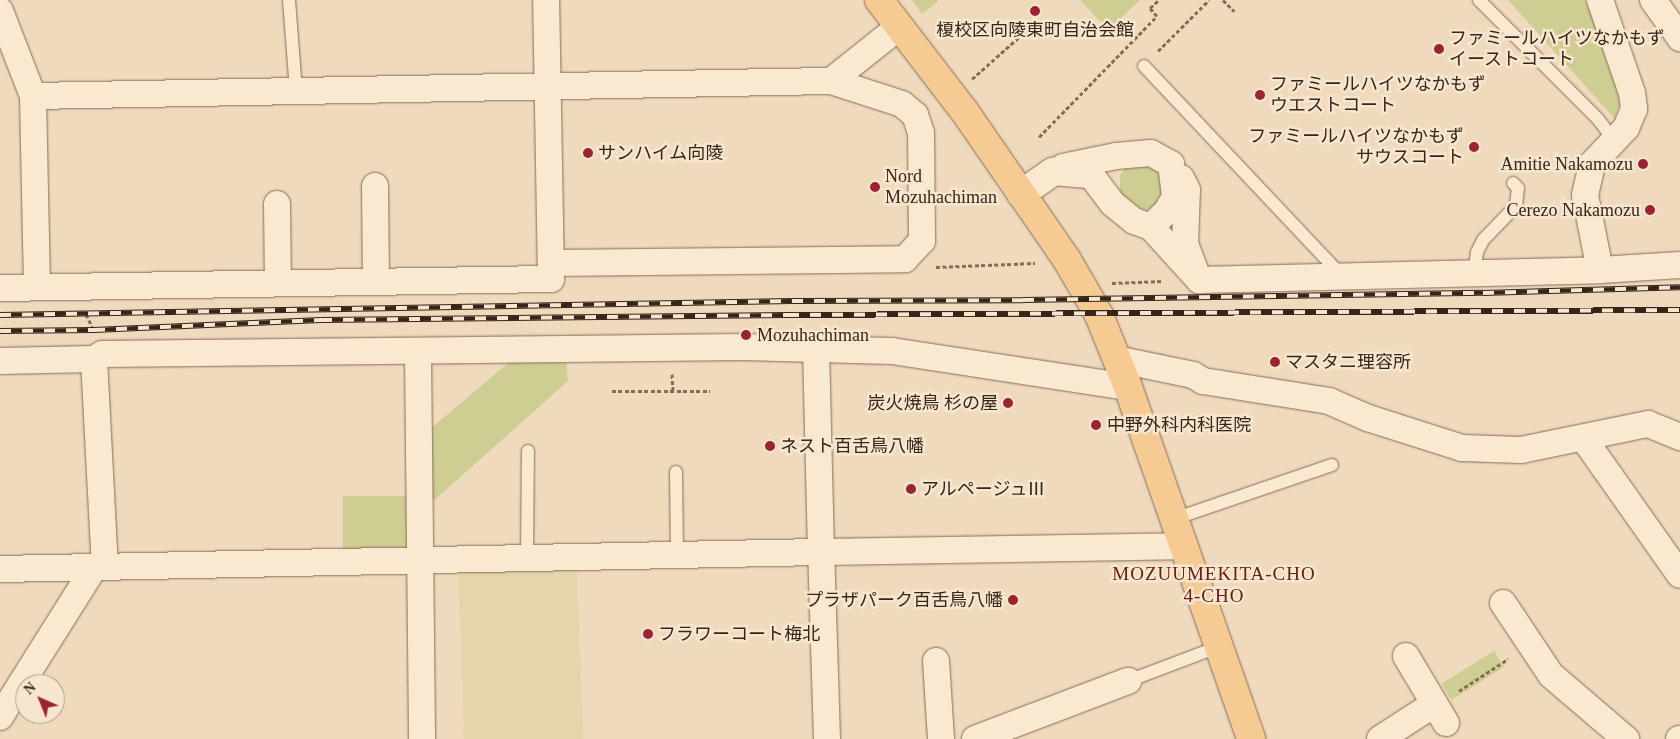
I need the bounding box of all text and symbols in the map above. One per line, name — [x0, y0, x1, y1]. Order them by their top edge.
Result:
marker: 榎校区向陵東町自治会館 — [1029, 5, 1041, 17]
place label: 榎校区向陵東町自治会館 — [936, 19, 1134, 41]
place label: ファミールハイツなかもず イーストコート — [1449, 28, 1665, 70]
marker: ファミールハイツなかもず イーストコート — [1433, 43, 1445, 55]
place label: ファミールハイツなかもず ウエストコート — [1270, 74, 1486, 116]
marker: ファミールハイツなかもず ウエストコート — [1254, 89, 1266, 101]
place label: ファミールハイツなかもず サウスコート — [1248, 126, 1464, 168]
marker: ファミールハイツなかもず サウスコート — [1468, 141, 1480, 153]
place label: サンハイム向陵 — [598, 142, 724, 164]
marker: サンハイム向陵 — [582, 147, 594, 159]
place label: Amitie Nakamozu — [1501, 153, 1633, 175]
marker: Amitie Nakamozu — [1637, 158, 1649, 170]
place label: Nord Mozuhachiman — [885, 166, 997, 208]
marker: Nord Mozuhachiman — [869, 181, 881, 193]
place label: Cerezo Nakamozu — [1507, 199, 1640, 221]
marker: Cerezo Nakamozu — [1644, 204, 1656, 216]
place label: Mozuhachiman — [757, 324, 869, 346]
marker: Mozuhachiman — [739, 328, 753, 342]
place label: マスタニ理容所 — [1285, 351, 1411, 373]
marker: マスタニ理容所 — [1269, 356, 1281, 368]
place label: 炭火焼鳥 杉の屋 — [868, 392, 998, 414]
marker: 炭火焼鳥 杉の屋 — [1002, 397, 1014, 409]
place label: 中野外科内科医院 — [1107, 414, 1251, 436]
marker: 中野外科内科医院 — [1089, 418, 1103, 432]
place label: ネスト百舌鳥八幡 — [780, 435, 924, 457]
marker: ネスト百舌鳥八幡 — [764, 440, 776, 452]
place label: アルページュⅢ — [921, 478, 1047, 500]
marker: アルページュⅢ — [905, 483, 917, 495]
district label: MOZUUMEKITA-CHO 4-CHO — [1110, 563, 1318, 607]
place label: プラザパーク百舌鳥八幡 — [805, 589, 1003, 611]
marker: プラザパーク百舌鳥八幡 — [1007, 594, 1019, 606]
place label: フラワーコート梅北 — [658, 623, 820, 645]
marker: フラワーコート梅北 — [642, 628, 654, 640]
north arrow — [15, 674, 65, 724]
text: N — [21, 680, 39, 697]

